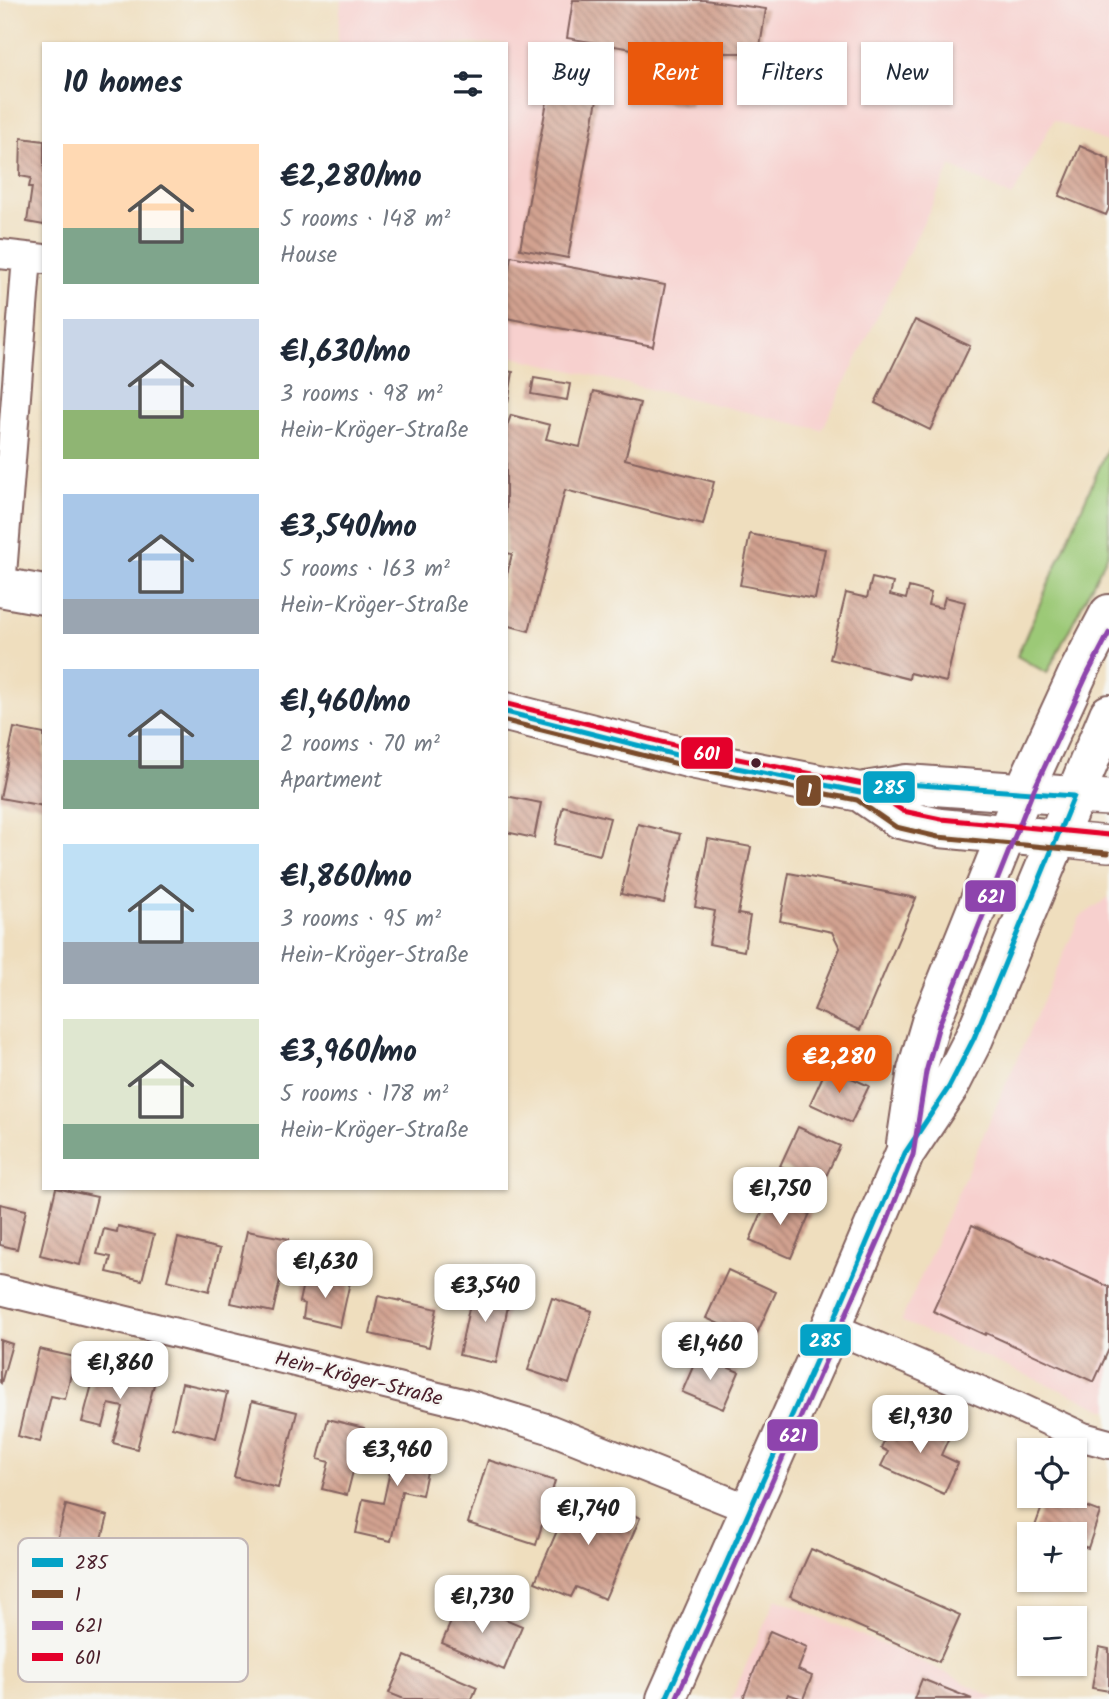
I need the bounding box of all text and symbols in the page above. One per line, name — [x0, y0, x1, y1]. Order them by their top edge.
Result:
chip: Buy — [528, 42, 614, 105]
chip: Rent — [628, 42, 723, 105]
chip: Filters — [737, 42, 847, 105]
chip: New — [861, 42, 953, 105]
text: 10 homes — [63, 60, 183, 108]
icon: filters — [449, 65, 487, 103]
text: €2,280/mo — [280, 154, 422, 202]
icon: home — [119, 172, 203, 256]
text: 5 rooms · 148 m² — [280, 202, 450, 238]
text: House — [280, 238, 337, 274]
text: €1,630/mo — [280, 329, 411, 377]
icon: home — [119, 347, 203, 431]
text: 3 rooms · 98 m² — [280, 377, 443, 413]
text: Hein-Kröger-Straße — [280, 413, 468, 449]
text: €3,540/mo — [280, 504, 417, 552]
icon: home — [119, 522, 203, 606]
text: 5 rooms · 163 m² — [280, 552, 450, 588]
text: Hein-Kröger-Straße — [280, 588, 468, 624]
text: €1,460/mo — [280, 679, 411, 727]
icon: home — [119, 697, 203, 781]
text: 2 rooms · 70 m² — [280, 727, 440, 763]
line badge: 601 — [680, 736, 734, 770]
text: 601 — [694, 740, 720, 770]
unlabelled marker — [749, 756, 763, 770]
text: Apartment — [280, 763, 382, 799]
line badge: 285 — [862, 770, 916, 804]
line badge: 1 — [795, 774, 822, 807]
text: 285 — [873, 774, 906, 804]
text: 1 — [806, 777, 812, 807]
text: €1,860/mo — [280, 854, 412, 902]
icon: home — [119, 872, 203, 956]
line badge: 621 — [964, 879, 1017, 913]
text: 621 — [977, 883, 1005, 913]
text: 3 rooms · 95 m² — [280, 902, 441, 938]
text: Hein-Kröger-Straße — [280, 938, 468, 974]
text: €3,960/mo — [280, 1029, 417, 1077]
pin: €2,280 — [782, 1036, 896, 1095]
text: €2,280 — [803, 1040, 875, 1076]
icon: home — [119, 1047, 203, 1131]
text: 5 rooms · 178 m² — [280, 1077, 448, 1113]
text: Hein-Kröger-Straße — [280, 1113, 468, 1149]
pin: €1,750 — [723, 1168, 837, 1227]
text: €1,750 — [749, 1172, 811, 1208]
pin: €1,630 — [268, 1240, 382, 1300]
text: €1,630 — [293, 1245, 357, 1281]
pin: €3,540 — [428, 1264, 542, 1324]
text: €3,540 — [450, 1269, 520, 1305]
pin: €1,460 — [653, 1322, 767, 1382]
line badge: 285 — [799, 1323, 852, 1357]
text: €1,460 — [678, 1327, 742, 1363]
text: 285 — [809, 1327, 842, 1357]
pin: €1,860 — [63, 1342, 177, 1401]
street label: Hein-Kröger-Straße — [271, 1343, 447, 1416]
text: €1,860 — [87, 1346, 153, 1382]
pin: €1,930 — [863, 1396, 977, 1455]
text: €1,930 — [888, 1400, 952, 1436]
line badge: 621 — [766, 1418, 819, 1452]
text: 621 — [779, 1422, 807, 1452]
pin: €3,960 — [340, 1428, 454, 1488]
text: €3,960 — [362, 1433, 432, 1469]
map controls — [1017, 1438, 1087, 1676]
button: locate — [1017, 1438, 1087, 1508]
pin: €1,740 — [531, 1488, 645, 1547]
text: €1,740 — [557, 1492, 619, 1528]
button: + — [1017, 1522, 1087, 1592]
legend — [18, 1538, 248, 1682]
text: 285 — [75, 1549, 109, 1579]
pin: €1,730 — [425, 1576, 539, 1635]
text: €1,730 — [451, 1580, 513, 1616]
text: 1 — [75, 1581, 81, 1611]
button: − — [1017, 1606, 1087, 1676]
text: 621 — [75, 1612, 103, 1642]
text: 601 — [75, 1644, 101, 1674]

